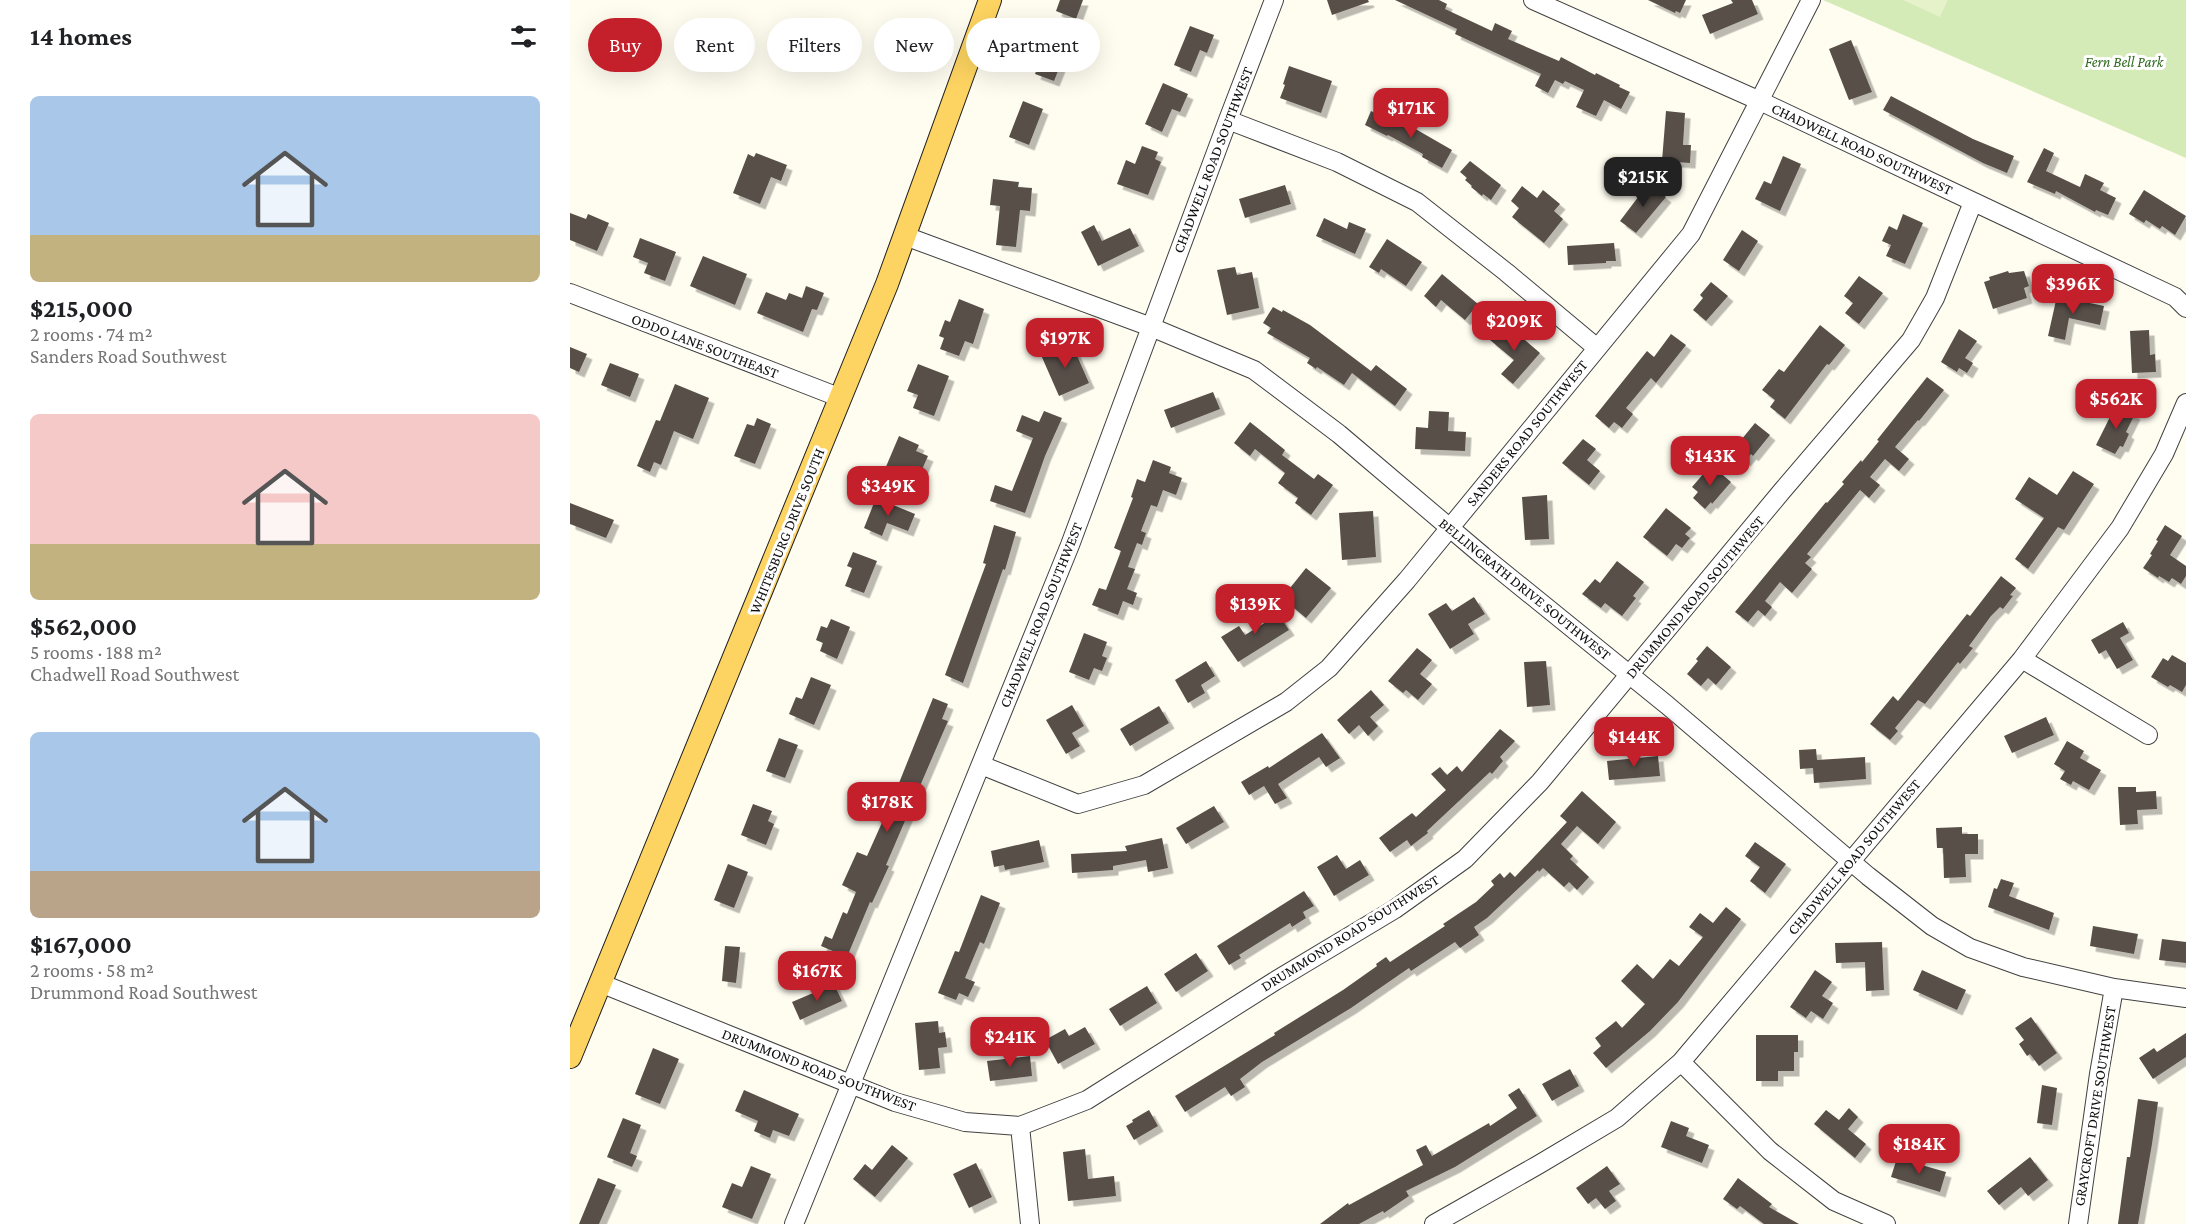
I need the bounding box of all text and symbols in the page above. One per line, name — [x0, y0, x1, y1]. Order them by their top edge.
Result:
chip: Buy — [588, 18, 662, 72]
chip: Rent — [674, 18, 755, 72]
chip: Filters — [767, 18, 862, 72]
chip: New — [874, 18, 954, 72]
chip: Apartment — [966, 18, 1100, 72]
icon: filters — [507, 20, 540, 53]
text: 14 homes — [30, 22, 132, 51]
park label: Fern Bell Park — [2085, 54, 2165, 70]
street label: CHADWELL ROAD SOUTHWEST — [1170, 65, 1256, 255]
pin: $171K — [1369, 88, 1453, 139]
text: $171K — [1387, 96, 1435, 118]
street label: CHADWELL ROAD SOUTHWEST — [1769, 100, 1955, 198]
icon: home — [231, 135, 339, 243]
pin: $215K — [1601, 157, 1685, 208]
text: $215K — [1618, 165, 1668, 187]
pin: $396K — [2031, 264, 2115, 315]
text: $396K — [2046, 272, 2100, 294]
text: $215,000 — [30, 294, 133, 323]
pin: $209K — [1472, 301, 1556, 352]
text: $209K — [1486, 309, 1542, 331]
street label: ODDO LANE SOUTHEAST — [629, 311, 781, 381]
pin: $197K — [1023, 318, 1107, 369]
text: 2 rooms · 74 m² — [30, 323, 152, 345]
text: $197K — [1040, 326, 1090, 348]
text: Sanders Road Southwest — [30, 345, 227, 367]
street label: SANDERS ROAD SOUTHWEST — [1463, 357, 1591, 509]
pin: $562K — [2074, 379, 2158, 430]
text: $562K — [2089, 387, 2143, 409]
pin: $143K — [1668, 436, 1752, 487]
text: $143K — [1685, 444, 1735, 466]
street label: WHITESBURG DRIVE SOUTH — [746, 446, 828, 616]
icon: home — [231, 453, 339, 561]
pin: $349K — [846, 466, 930, 517]
text: $349K — [861, 474, 915, 496]
street label: DRUMMOND ROAD SOUTHWEST — [1622, 513, 1768, 681]
street label: BELLINGRATH DRIVE SOUTHWEST — [1436, 515, 1614, 663]
street label: CHADWELL ROAD SOUTHWEST — [996, 520, 1086, 710]
pin: $139K — [1213, 584, 1297, 635]
text: $139K — [1230, 592, 1280, 614]
text: $562,000 — [30, 612, 137, 641]
text: 5 rooms · 188 m² — [30, 641, 162, 663]
text: Chadwell Road Southwest — [30, 663, 239, 685]
pin: $144K — [1592, 717, 1676, 768]
text: $144K — [1608, 725, 1660, 747]
icon: home — [231, 771, 339, 879]
street label: CHADWELL ROAD SOUTHWEST — [1784, 776, 1924, 938]
pin: $178K — [845, 782, 929, 833]
text: $178K — [861, 790, 913, 812]
street label: DRUMMOND ROAD SOUTHWEST — [1258, 871, 1442, 995]
text: $167,000 — [30, 930, 132, 959]
pin: $167K — [775, 951, 859, 1002]
text: 2 rooms · 58 m² — [30, 959, 154, 981]
text: $167K — [792, 959, 842, 981]
text: Drummond Road Southwest — [30, 981, 257, 1003]
street label: GRAYCROFT DRIVE SOUTHWEST — [2071, 1005, 2119, 1207]
pin: $241K — [968, 1017, 1052, 1068]
street label: DRUMMOND ROAD SOUTHWEST — [720, 1025, 918, 1115]
text: $241K — [984, 1025, 1036, 1047]
pin: $184K — [1877, 1124, 1961, 1175]
text: $184K — [1893, 1132, 1945, 1154]

